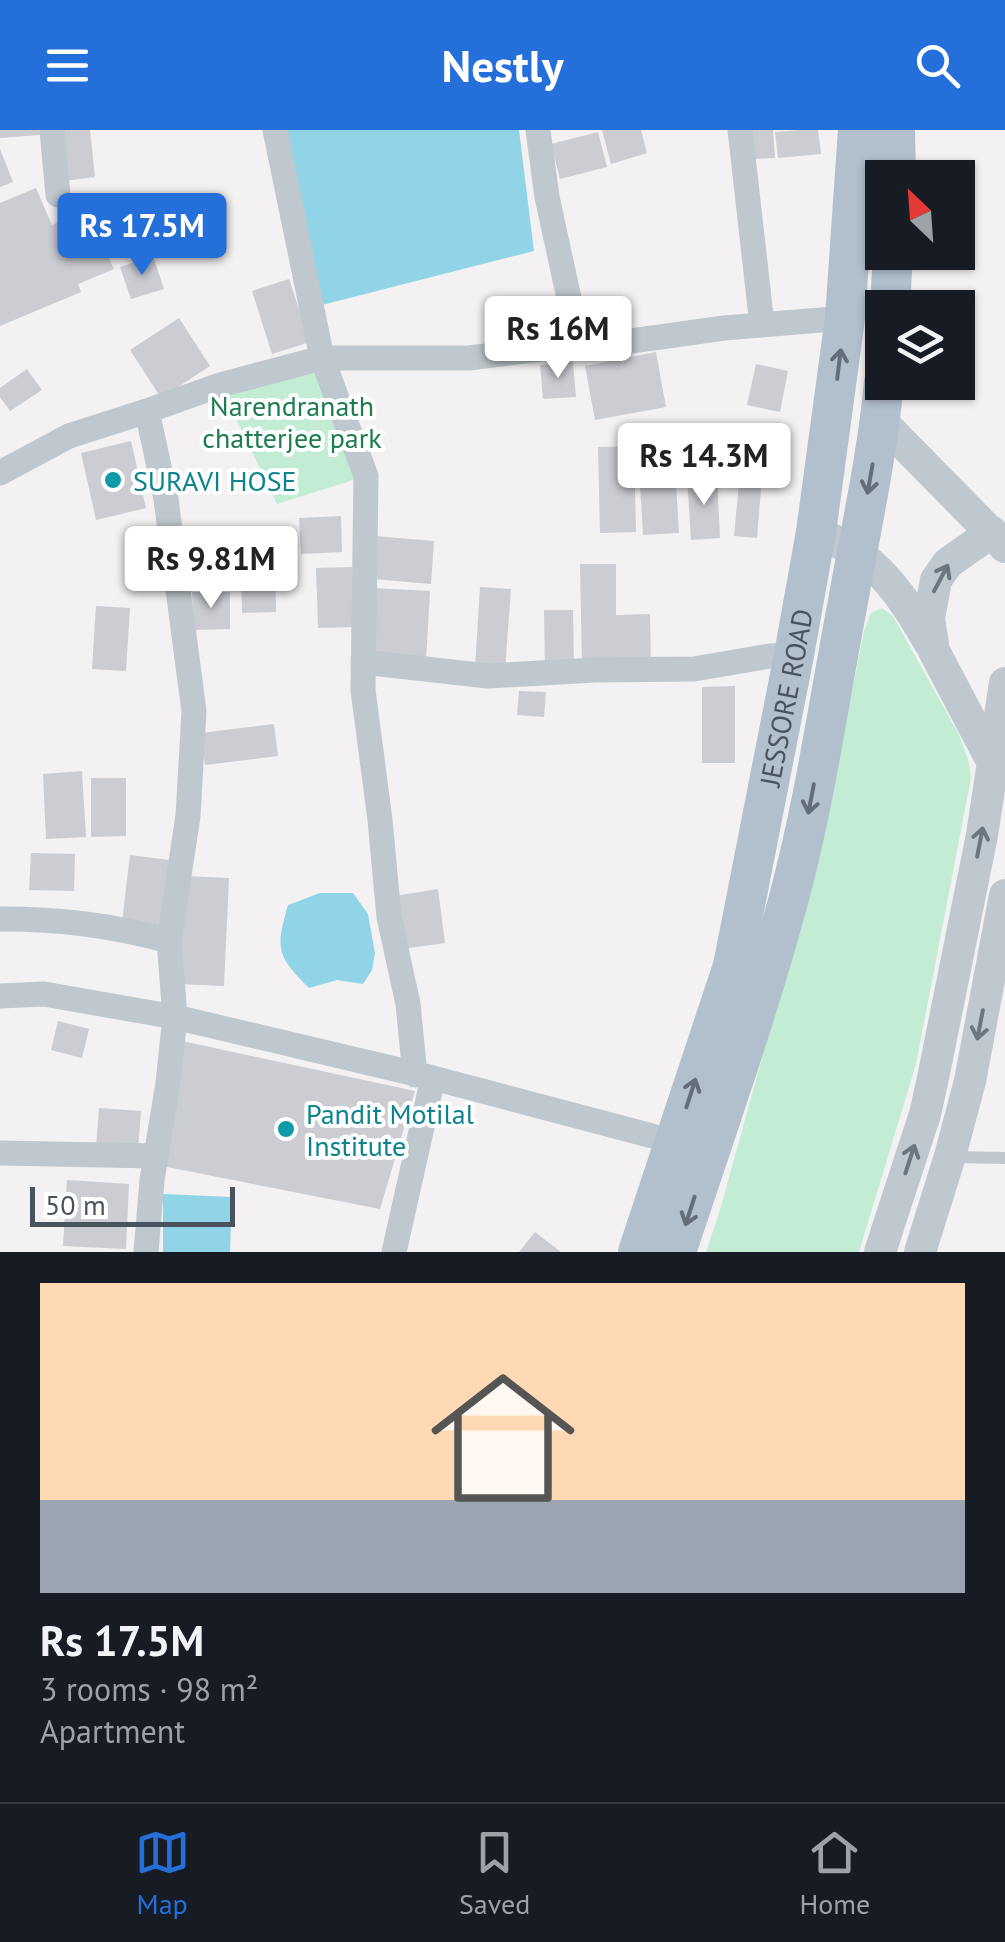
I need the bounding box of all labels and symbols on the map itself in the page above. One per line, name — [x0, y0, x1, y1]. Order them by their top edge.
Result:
north arrow — [865, 160, 975, 270]
pin: Rs 17.5M — [39, 193, 245, 278]
pin: Rs 16M — [477, 296, 639, 381]
one-way arrow — [830, 349, 849, 381]
park label: Narendranath chatterjee park — [202, 387, 382, 456]
pin: Rs 14.3M — [601, 423, 807, 508]
place label: SURAVI HOSE — [133, 462, 297, 499]
one-way arrow — [860, 462, 879, 495]
marker: SURAVI HOSE — [102, 469, 124, 491]
pin: Rs 9.81M — [108, 526, 314, 611]
one-way arrow — [932, 564, 951, 593]
street label: JESSORE ROAD — [750, 606, 820, 790]
one-way arrow — [801, 782, 820, 814]
one-way arrow — [971, 826, 990, 859]
one-way arrow — [970, 1009, 989, 1041]
one-way arrow — [683, 1078, 701, 1110]
place label: Pandit Motilal Institute — [306, 1095, 474, 1164]
marker: Pandit Motilal Institute — [275, 1118, 297, 1140]
one-way arrow — [902, 1144, 920, 1175]
scale bar — [30, 1182, 235, 1226]
one-way arrow — [679, 1194, 697, 1226]

